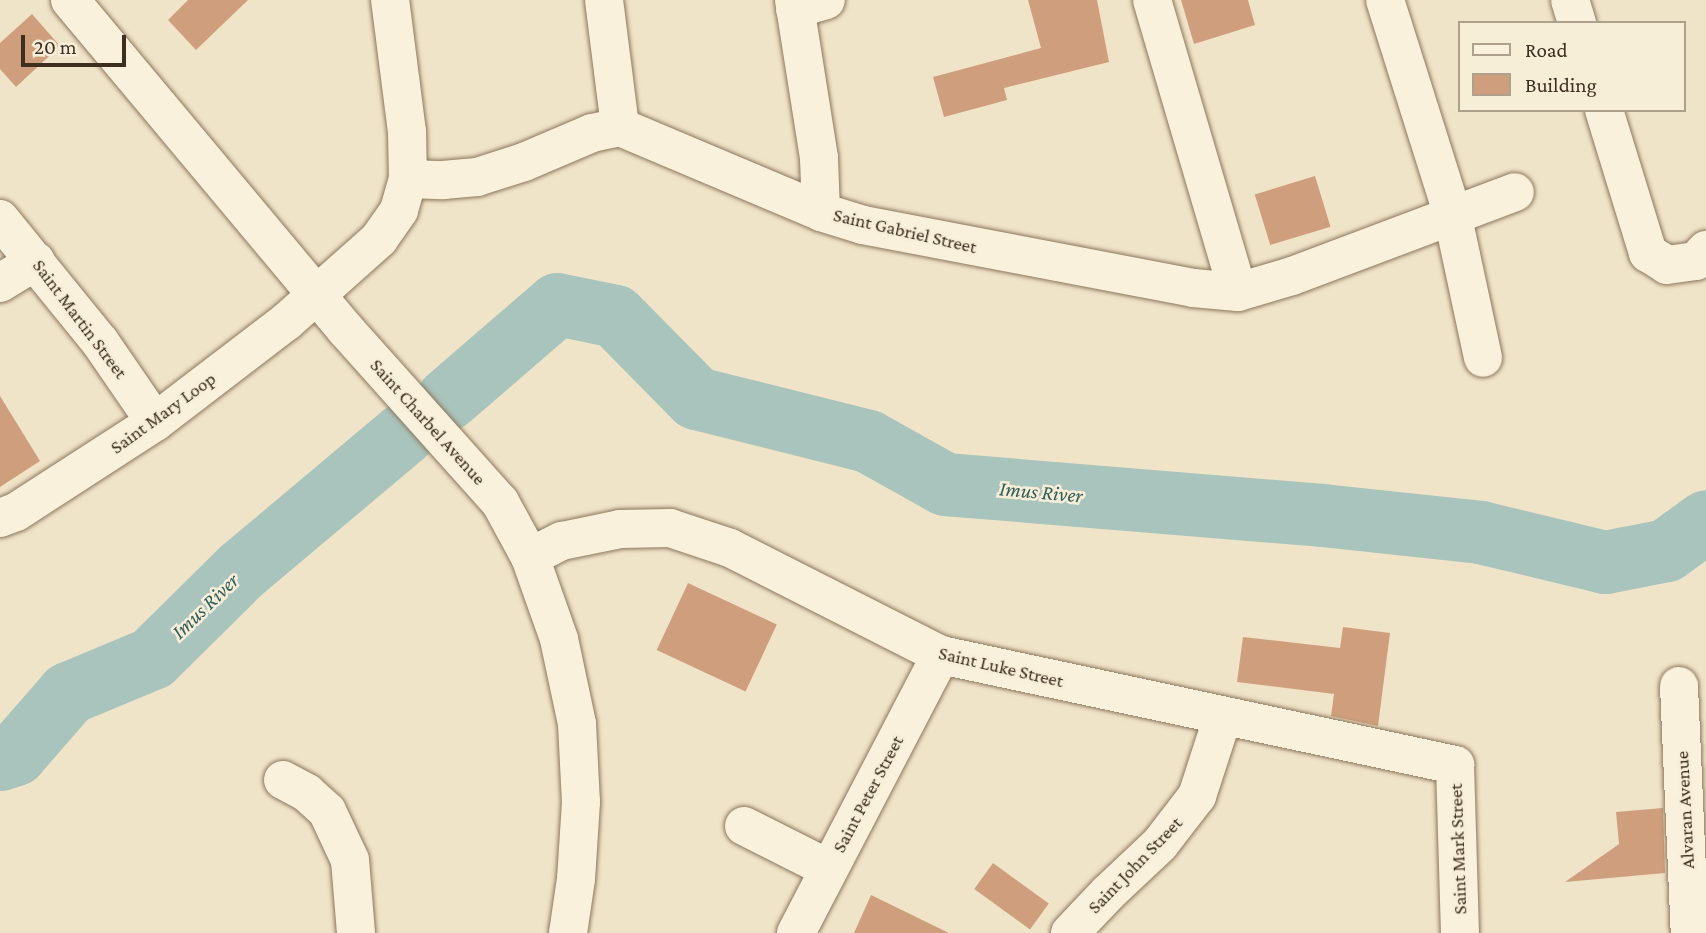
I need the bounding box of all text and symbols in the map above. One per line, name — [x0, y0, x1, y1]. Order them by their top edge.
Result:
scale bar — [24, 21, 130, 65]
legend — [1458, 21, 1685, 112]
text: 20 m — [34, 35, 77, 59]
text: Road — [1525, 38, 1568, 62]
text: Building — [1525, 73, 1597, 97]
street label: Saint Gabriel Street — [831, 203, 979, 259]
street label: Saint Martin Street — [28, 255, 132, 383]
street label: Saint Charbel Avenue — [365, 354, 491, 490]
street label: Saint Mary Loop — [106, 367, 220, 459]
water label: Imus River — [998, 476, 1084, 508]
water label: Imus River — [166, 568, 244, 644]
street label: Saint Luke Street — [936, 642, 1066, 692]
street label: Saint Peter Street — [828, 731, 908, 857]
street label: Alvaran Avenue — [1671, 750, 1699, 870]
street label: Saint Mark Street — [1444, 783, 1472, 915]
street label: Saint John Street — [1083, 812, 1187, 918]

